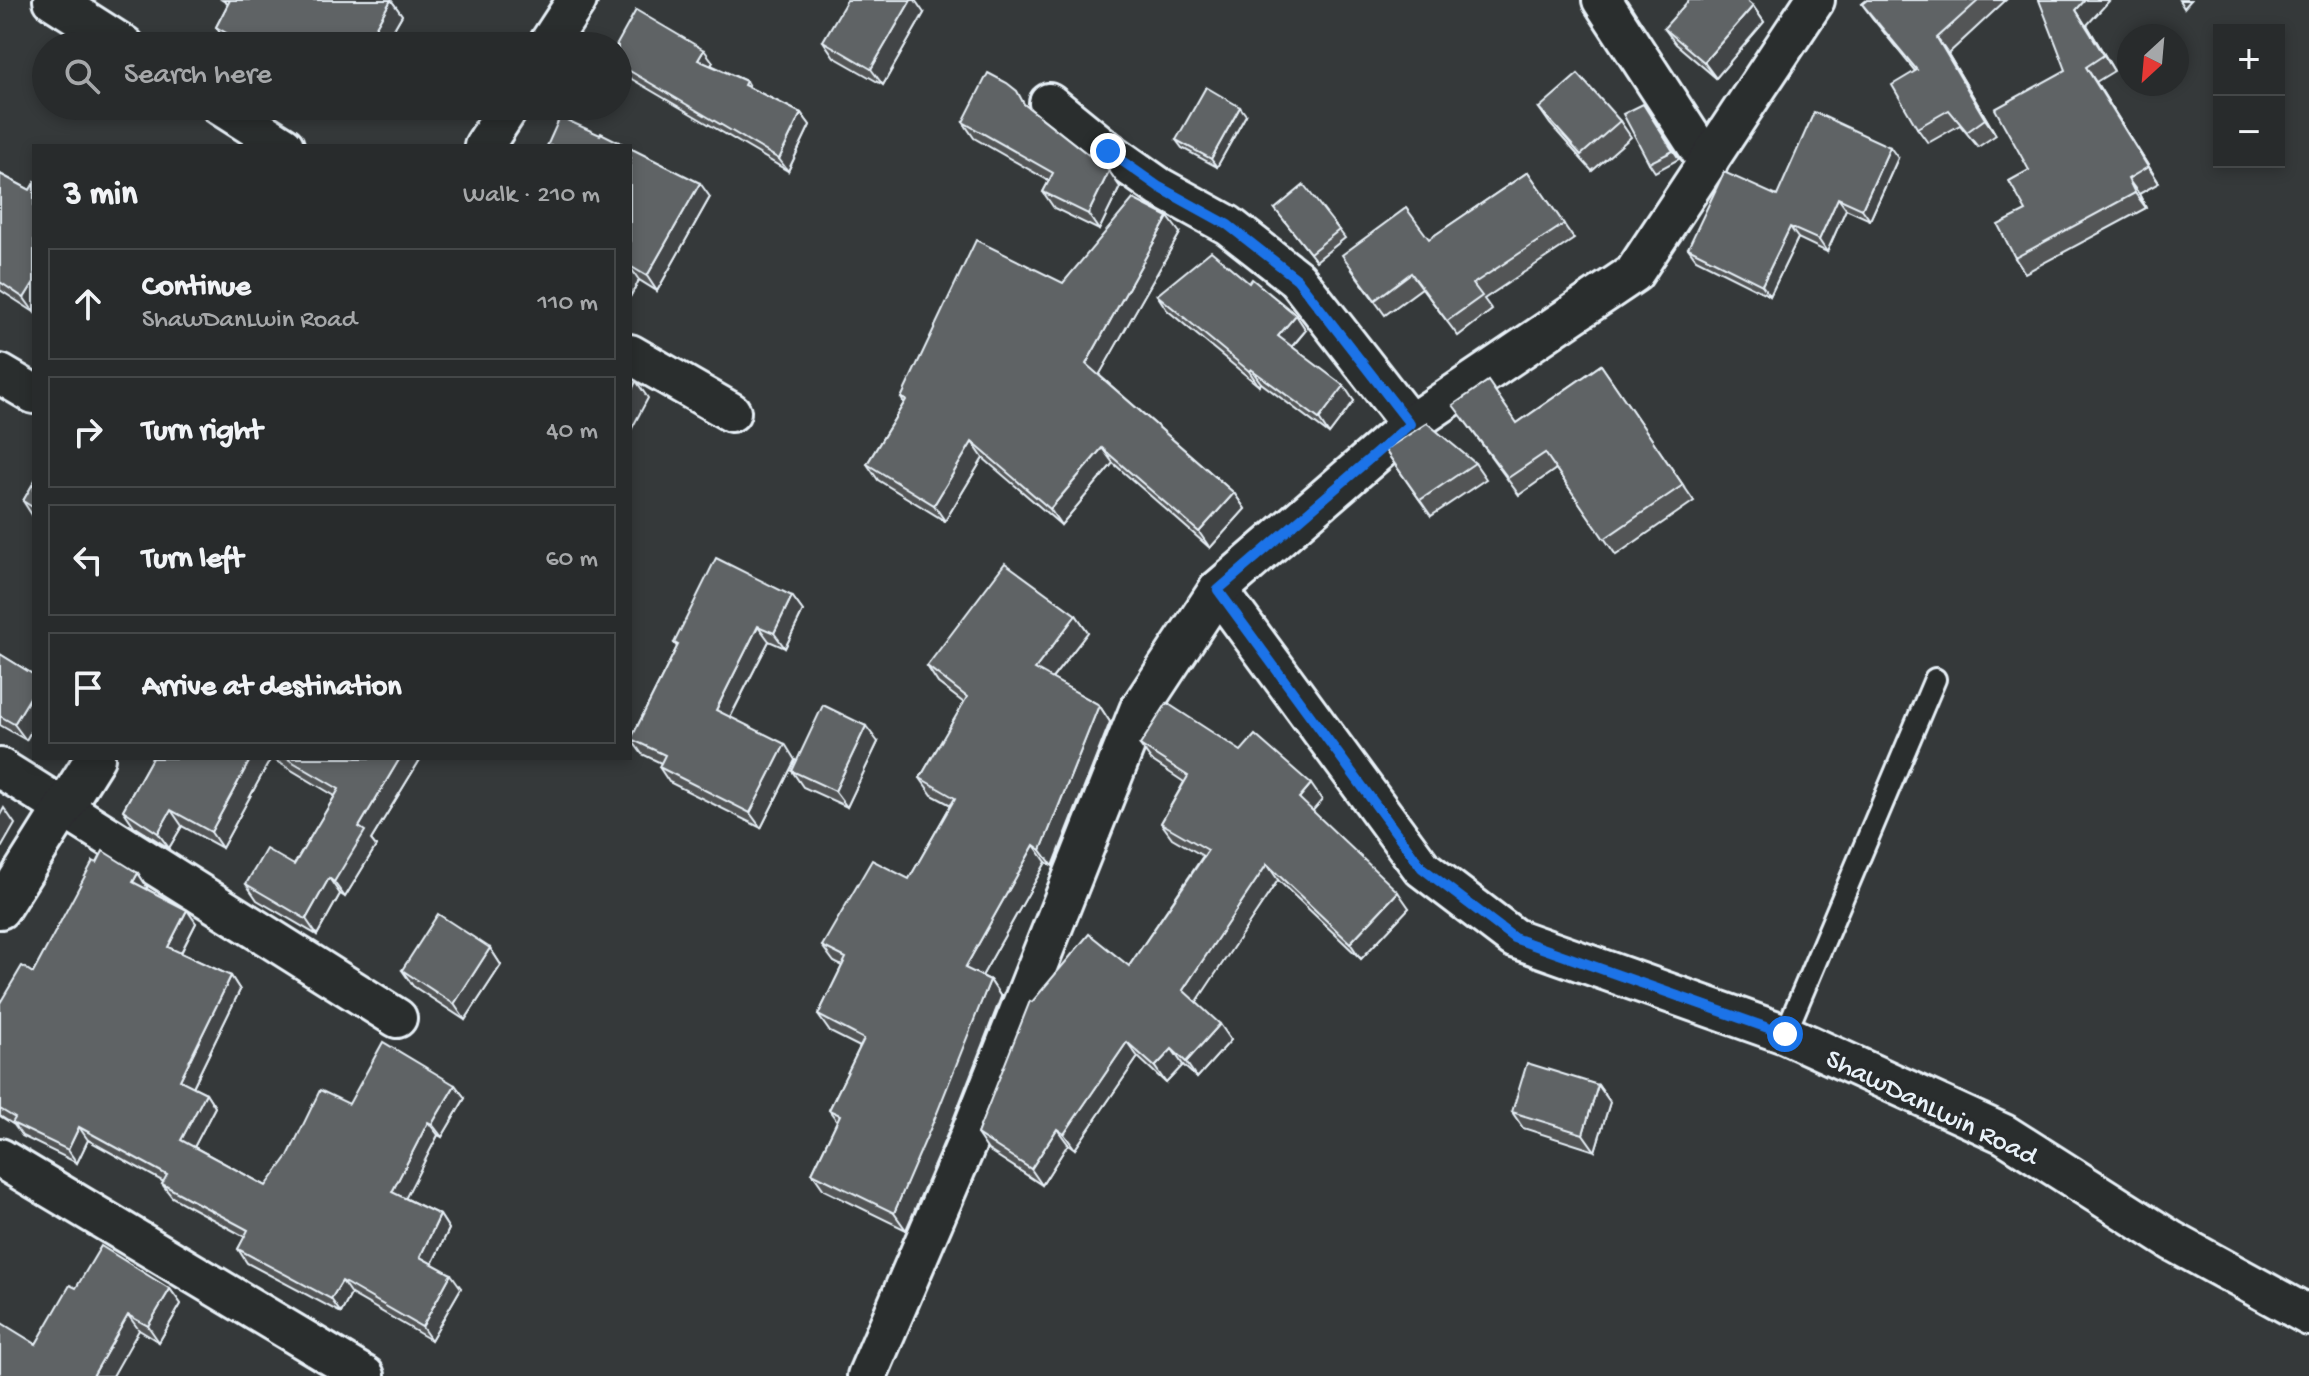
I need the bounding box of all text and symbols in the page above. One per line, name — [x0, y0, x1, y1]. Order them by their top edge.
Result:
north arrow — [2117, 24, 2189, 96]
map controls — [2213, 24, 2285, 168]
button: + — [2213, 24, 2285, 96]
search box — [32, 32, 632, 120]
icon: search — [60, 54, 104, 98]
text: Search here — [124, 59, 272, 94]
button: − — [2213, 96, 2285, 168]
route end — [1090, 133, 1126, 169]
text: 3 min — [64, 176, 137, 216]
text: Walk · 210 m — [463, 181, 600, 212]
text: Continue — [142, 271, 251, 306]
icon: ahead — [66, 282, 110, 326]
text: 110 m — [538, 289, 598, 320]
text: ShawDanLwin Road — [142, 306, 357, 337]
icon: right — [66, 410, 110, 454]
text: Turn right — [142, 415, 262, 450]
text: 40 m — [546, 417, 598, 448]
icon: left — [66, 538, 110, 582]
text: Turn left — [142, 543, 243, 578]
text: 60 m — [545, 545, 598, 576]
icon: arrive — [66, 666, 110, 710]
text: Arrive at destination — [142, 671, 402, 706]
route start — [1767, 1016, 1803, 1052]
street label: ShawDanLwin Road — [1820, 1043, 2045, 1176]

